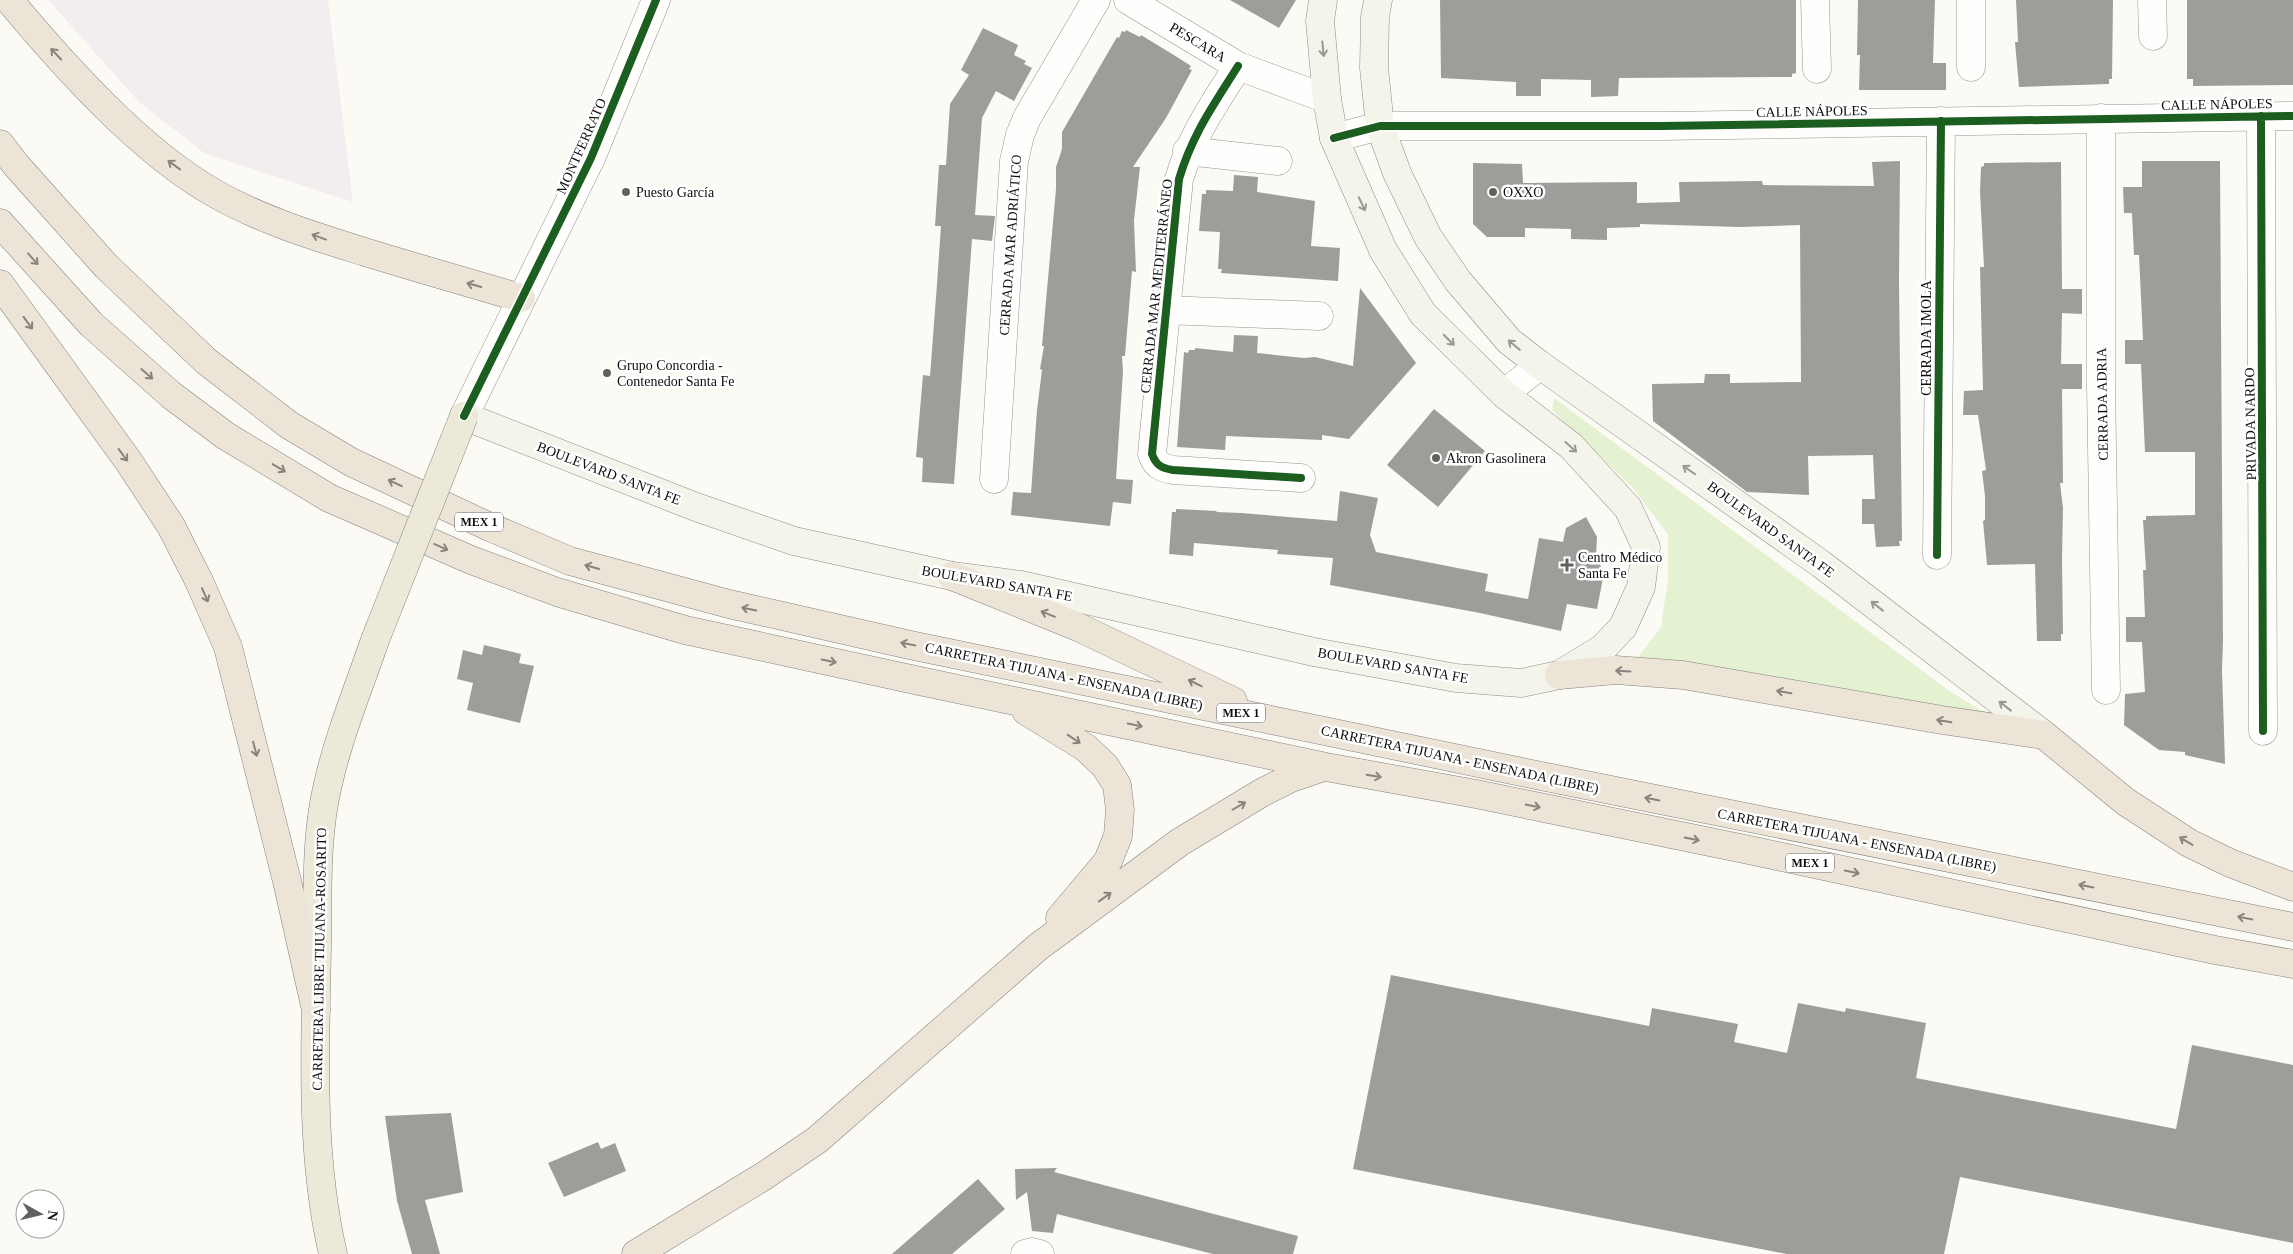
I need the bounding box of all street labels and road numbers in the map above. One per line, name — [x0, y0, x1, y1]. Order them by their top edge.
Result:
street label: PESCARA — [1167, 20, 1229, 66]
street label: CALLE NÁPOLES — [2161, 95, 2273, 113]
street label: MONTFERRATO — [554, 96, 609, 196]
street label: CALLE NÁPOLES — [1756, 102, 1868, 120]
street label: CERRADA MAR ADRIÁTICO — [996, 154, 1024, 336]
street label: CERRADA MAR MEDITERRÁNEO — [1137, 178, 1175, 394]
street label: CERRADA IMOLA — [1919, 279, 1934, 396]
street label: CERRADA ADRIA — [2094, 346, 2111, 461]
street label: PRIVADA NARDO — [2242, 367, 2259, 481]
street label: BOULEVARD SANTA FE — [535, 439, 683, 508]
street label: BOULEVARD SANTA FE — [1705, 478, 1837, 580]
road number: MEX 1 — [455, 512, 503, 532]
street label: BOULEVARD SANTA FE — [920, 563, 1073, 604]
street label: CARRETERA TIJUANA - ENSENADA (LIBRE) — [923, 640, 1204, 714]
street label: BOULEVARD SANTA FE — [1316, 645, 1469, 686]
road number: MEX 1 — [1217, 704, 1265, 722]
street label: CARRETERA TIJUANA - ENSENADA (LIBRE) — [1319, 723, 1600, 797]
street label: CARRETERA TIJUANA - ENSENADA (LIBRE) — [1716, 806, 1998, 876]
street label: CARRETERA LIBRE TIJUANA-ROSARITO — [310, 827, 329, 1091]
road number: MEX 1 — [1786, 854, 1834, 872]

